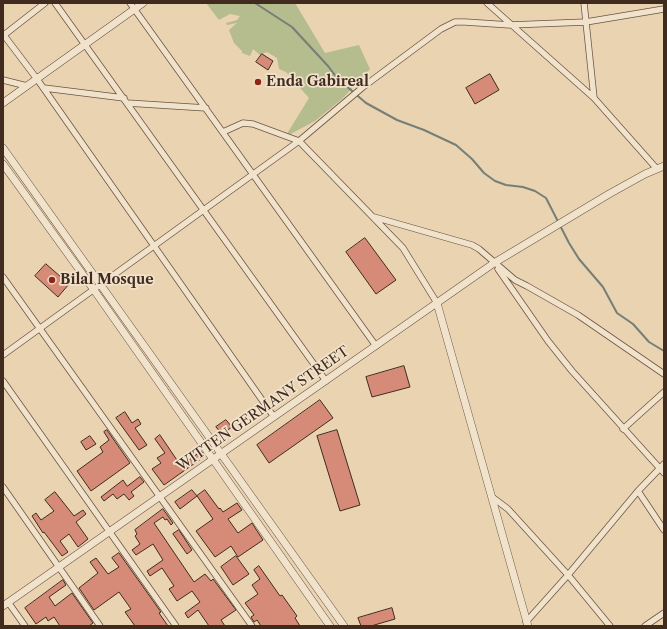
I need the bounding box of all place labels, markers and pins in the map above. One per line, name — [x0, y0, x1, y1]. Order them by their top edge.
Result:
place label: Enda Gabireal — [266, 74, 369, 90]
marker: Enda Gabireal — [253, 77, 263, 87]
place label: Bilal Mosque — [60, 272, 154, 288]
marker: Bilal Mosque — [47, 275, 57, 285]

